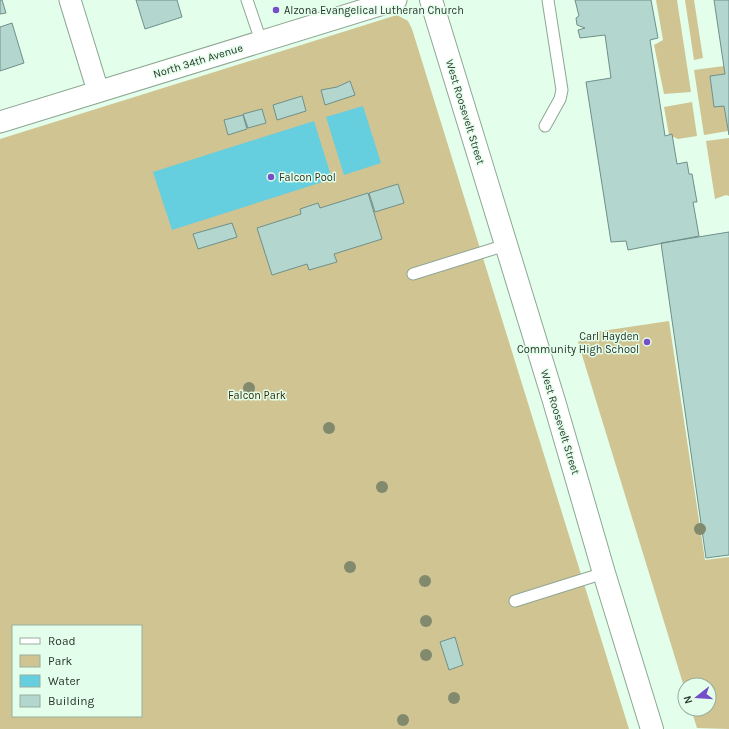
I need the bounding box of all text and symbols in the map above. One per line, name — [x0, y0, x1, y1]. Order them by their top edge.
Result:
place label: Alzona Evangelical Lutheran Church — [284, 4, 464, 17]
marker: Alzona Evangelical Lutheran Church — [271, 5, 281, 15]
street label: North 34th Avenue — [152, 41, 245, 81]
street label: West Roosevelt Street — [443, 58, 487, 166]
place label: Falcon Pool — [279, 171, 336, 184]
marker: Falcon Pool — [266, 172, 276, 182]
place label: Carl Hayden Community High School — [517, 330, 639, 356]
marker: Carl Hayden Community High School — [642, 337, 652, 347]
street label: West Roosevelt Street — [538, 368, 582, 476]
park label: Falcon Park — [228, 389, 286, 402]
legend — [12, 625, 142, 717]
text: Road — [48, 634, 76, 648]
text: Park — [48, 654, 73, 668]
text: Water — [48, 674, 81, 688]
north arrow — [677, 677, 717, 717]
text: Building — [48, 694, 95, 708]
text: N — [681, 694, 695, 705]

